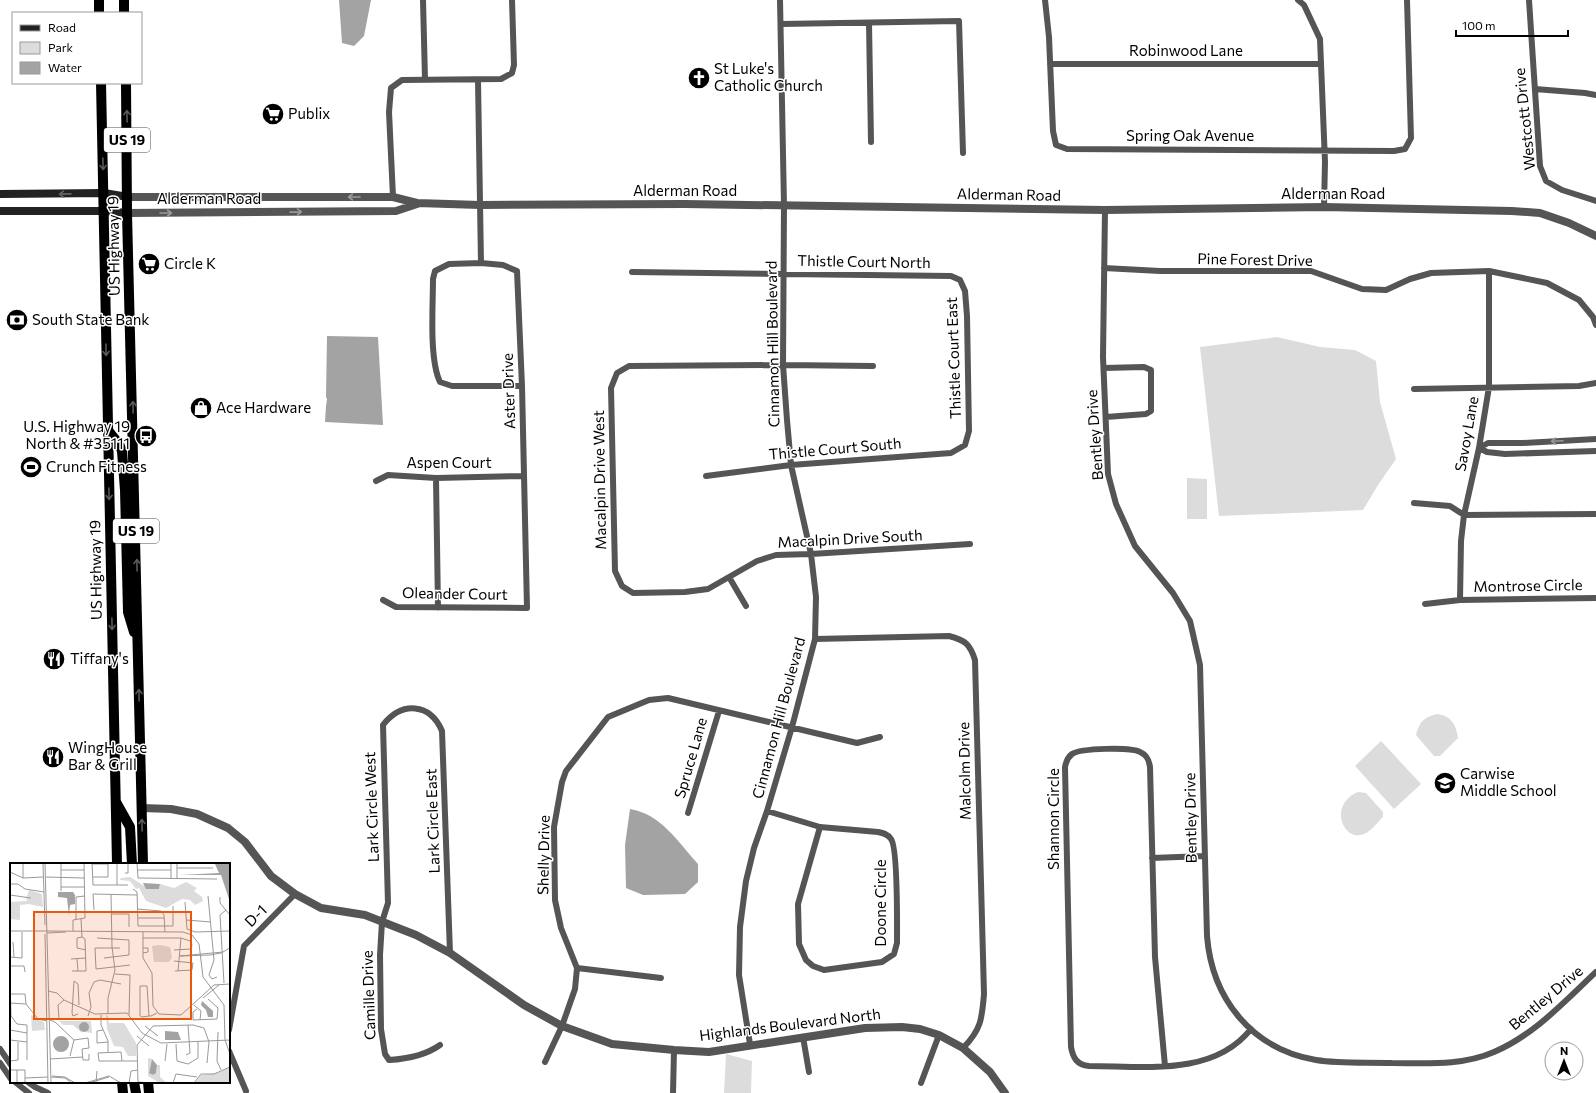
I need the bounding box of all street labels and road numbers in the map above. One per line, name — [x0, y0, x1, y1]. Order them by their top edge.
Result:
street label: Robinwood Lane — [1129, 41, 1243, 59]
street label: Westcott Drive — [1510, 67, 1538, 171]
street label: Spring Oak Avenue — [1126, 126, 1254, 144]
road number: US 19 — [104, 128, 150, 152]
street label: Alderman Road — [633, 181, 737, 199]
street label: Alderman Road — [957, 184, 1061, 204]
street label: Alderman Road — [1281, 184, 1385, 202]
street label: Alderman Road — [157, 189, 261, 207]
street label: US Highway 19 — [103, 196, 123, 296]
street label: Pine Forest Drive — [1197, 249, 1313, 269]
street label: Thistle Court North — [797, 251, 931, 271]
street label: Cinnamon Hill Boulevard — [762, 261, 782, 427]
street label: Thistle Court East — [942, 297, 964, 419]
street label: Aster Drive — [498, 353, 518, 429]
street label: Bentley Drive — [1082, 389, 1106, 481]
street label: Savoy Lane — [1451, 395, 1482, 473]
street label: Macalpin Drive West — [589, 410, 609, 550]
street label: Thistle Court South — [768, 433, 902, 463]
street label: Aspen Court — [406, 453, 492, 471]
road number: US 19 — [113, 519, 159, 543]
street label: US Highway 19 — [85, 520, 105, 620]
street label: Macalpin Drive South — [777, 525, 923, 551]
street label: Montrose Circle — [1473, 575, 1583, 595]
street label: Oleander Court — [402, 583, 508, 603]
street label: Cinnamon Hill Boulevard — [748, 635, 808, 801]
street label: Spruce Lane — [670, 715, 710, 800]
street label: Malcolm Drive — [954, 722, 974, 820]
street label: Lark Circle West — [360, 752, 382, 863]
street label: Lark Circle East — [421, 768, 443, 874]
street label: Shannon Circle — [1044, 768, 1062, 870]
street label: Bentley Drive — [1180, 772, 1200, 864]
street label: Shelly Drive — [533, 815, 553, 895]
street label: Doone Circle — [871, 859, 889, 947]
street label: D-1 — [241, 901, 270, 930]
street label: Camille Drive — [357, 950, 379, 1040]
street label: Bentley Drive — [1505, 961, 1586, 1033]
street label: Highlands Boulevard North — [698, 1004, 882, 1044]

